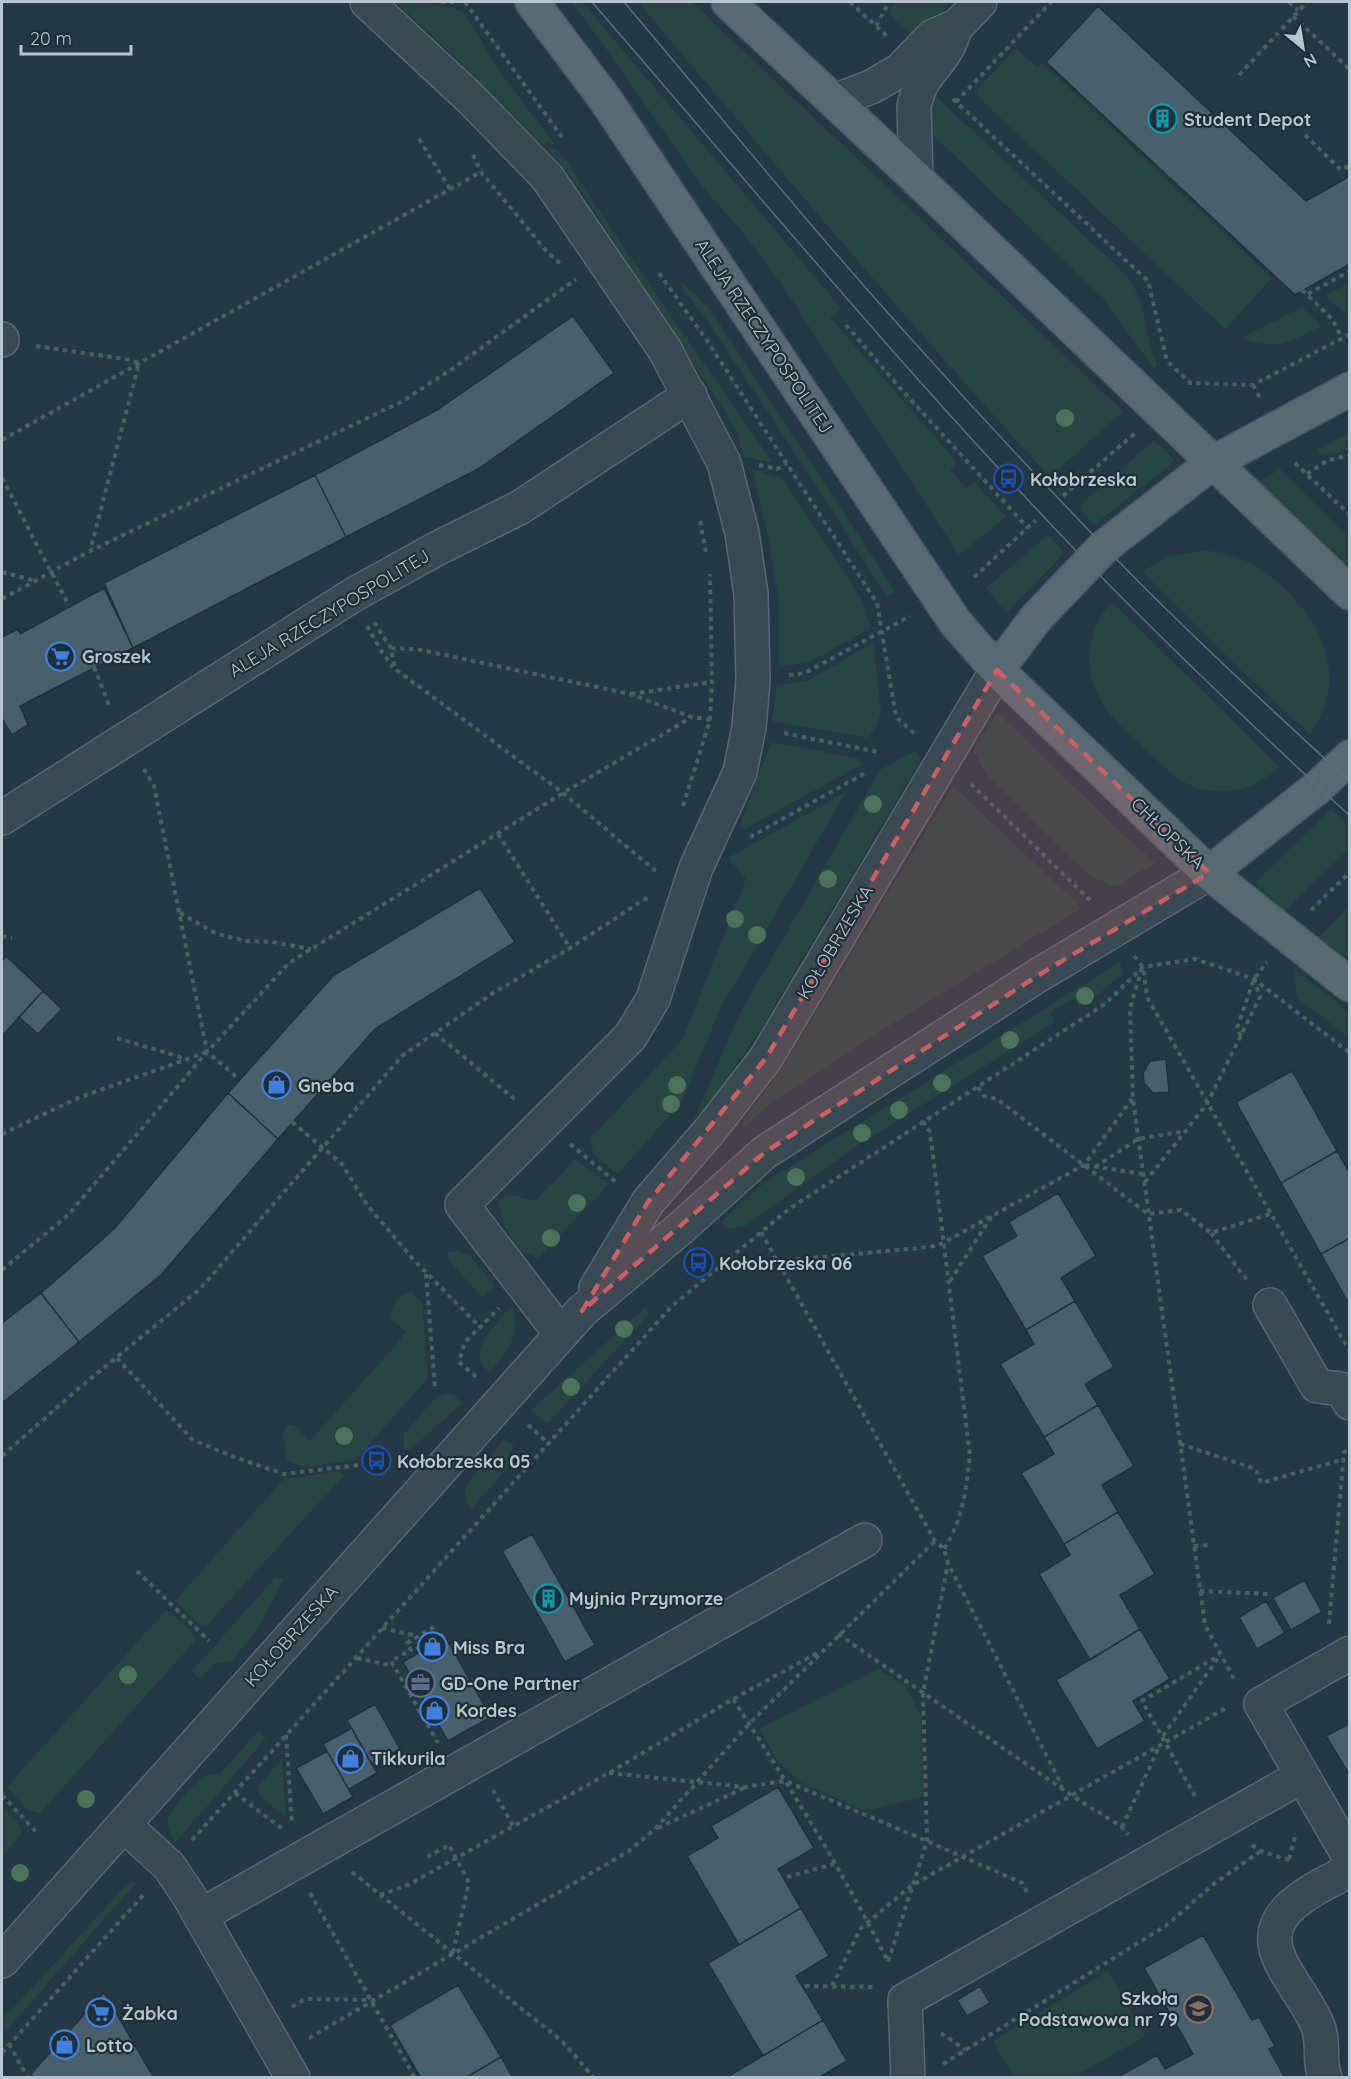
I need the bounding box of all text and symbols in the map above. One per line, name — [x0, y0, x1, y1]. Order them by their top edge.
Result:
scale bar — [21, 18, 130, 56]
north arrow — [1273, 18, 1333, 78]
text: 20 m — [30, 27, 72, 50]
text: N — [1300, 49, 1321, 73]
building icon: Student Depot — [1147, 103, 1179, 135]
place label: Student Depot — [1184, 108, 1311, 131]
street label: ALEJA RZECZYPOSPOLITEJ — [690, 234, 838, 438]
bus stop icon: Kołobrzeska — [993, 463, 1025, 495]
place label: Kołobrzeska — [1030, 468, 1137, 491]
street label: ALEJA RZECZYPOSPOLITEJ — [225, 544, 433, 682]
supermarket icon: Groszek — [45, 640, 77, 672]
place label: Groszek — [82, 645, 151, 668]
street label: CHŁOPSKA — [1126, 792, 1210, 874]
street label: KOŁOBRZESKA — [792, 880, 878, 1003]
shop icon: Gneba — [261, 1069, 293, 1101]
place label: Gneba — [298, 1074, 354, 1097]
bus stop icon: Kołobrzeska 06 — [682, 1247, 714, 1279]
place label: Kołobrzeska 06 — [719, 1252, 852, 1275]
bus stop icon: Kołobrzeska 05 — [360, 1445, 392, 1477]
place label: Kołobrzeska 05 — [397, 1450, 531, 1473]
street label: KOŁOBRZESKA — [239, 1580, 343, 1692]
building icon: Myjnia Przymorze — [532, 1582, 564, 1614]
place label: Myjnia Przymorze — [569, 1587, 723, 1610]
shop icon: Miss Bra — [416, 1631, 448, 1663]
place label: Miss Bra — [453, 1636, 525, 1659]
office icon: GD-One Partner — [404, 1667, 436, 1699]
place label: GD-One Partner — [441, 1672, 580, 1695]
shop icon: Kordes — [419, 1694, 451, 1726]
place label: Kordes — [456, 1699, 517, 1722]
shop icon: Tikkurila — [334, 1742, 366, 1774]
place label: Tikkurila — [371, 1747, 446, 1770]
place label: Szkoła Podstawowa nr 79 — [1019, 1987, 1178, 2031]
school or university icon: Szkoła Podstawowa nr 79 — [1183, 1992, 1215, 2024]
supermarket icon: Żabka — [85, 1997, 117, 2029]
place label: Żabka — [122, 2002, 178, 2025]
shop icon: Lotto — [49, 2029, 81, 2061]
place label: Lotto — [86, 2034, 133, 2057]

